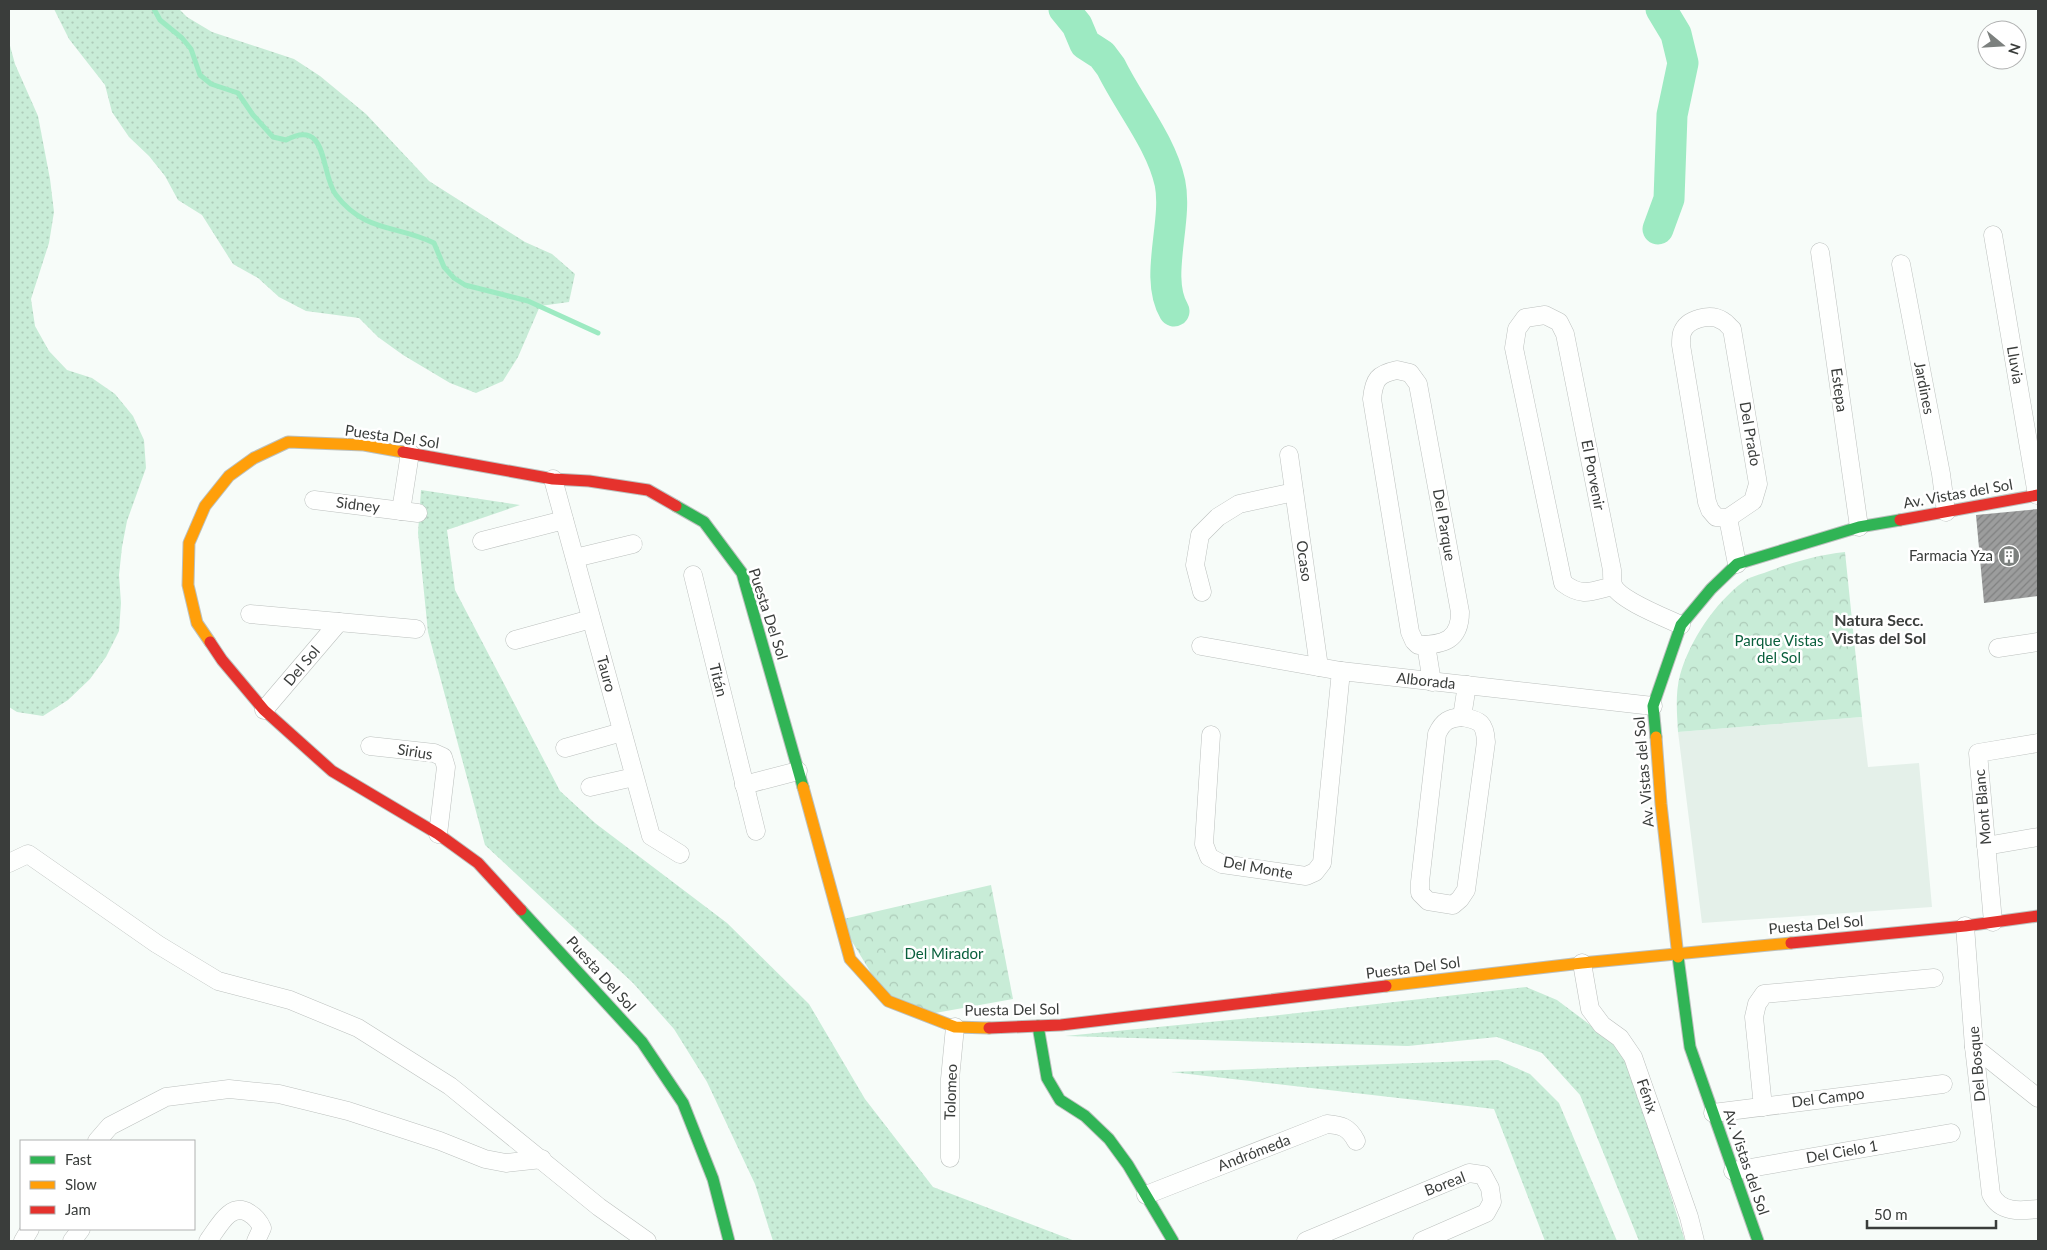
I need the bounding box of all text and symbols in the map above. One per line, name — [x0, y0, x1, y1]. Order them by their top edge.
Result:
north arrow — [1977, 20, 2027, 70]
text: N — [2005, 41, 2025, 57]
street label: Lluvia — [2004, 344, 2028, 385]
street label: Jardines — [1911, 360, 1939, 416]
street label: Estepa — [1828, 367, 1852, 413]
street label: Del Prado — [1736, 400, 1766, 467]
street label: Puesta Del Sol — [344, 420, 440, 452]
street label: El Porvenir — [1578, 438, 1610, 512]
street label: Av. Vistas del Sol — [1902, 475, 2014, 512]
street label: Del Parque — [1430, 487, 1460, 562]
street label: Sidney — [335, 492, 381, 516]
street label: Ocaso — [1293, 539, 1317, 583]
building icon: Farmacia Yza — [1997, 544, 2021, 568]
place label: Farmacia Yza — [1909, 546, 1993, 564]
street label: Puesta Del Sol — [746, 566, 792, 662]
district label: Natura Secc. Vistas del Sol — [1831, 610, 1926, 647]
park label: Parque Vistas del Sol — [1735, 631, 1823, 666]
street label: Del Sol — [279, 642, 323, 689]
street label: Tauro — [594, 654, 620, 694]
street label: Titán — [706, 661, 732, 698]
street label: Alborada — [1396, 668, 1457, 692]
street label: Av. Vistas del Sol — [1629, 716, 1657, 828]
street label: Sirius — [396, 739, 434, 763]
street label: Mont Blanc — [1970, 769, 1994, 846]
street label: Del Monte — [1222, 852, 1294, 882]
street label: Puesta Del Sol — [1768, 911, 1864, 937]
street label: Puesta Del Sol — [563, 932, 640, 1015]
park label: Del Mirador — [904, 944, 984, 962]
street label: Puesta Del Sol — [1365, 952, 1461, 982]
street label: Puesta Del Sol — [964, 999, 1060, 1019]
street label: Del Bosque — [1964, 1025, 1988, 1103]
street label: Tolomeo — [940, 1063, 960, 1120]
street label: Fénix — [1634, 1076, 1662, 1116]
street label: Del Campo — [1790, 1084, 1865, 1110]
street label: Av. Vistas del Sol — [1720, 1106, 1774, 1217]
street label: Andrómeda — [1215, 1130, 1293, 1174]
street label: Del Cielo 1 — [1804, 1136, 1879, 1166]
legend — [20, 1140, 195, 1230]
text: Fast — [65, 1150, 92, 1168]
street label: Boreal — [1422, 1167, 1468, 1199]
text: Slow — [65, 1175, 97, 1193]
scale bar — [1867, 1198, 1996, 1230]
text: Jam — [65, 1200, 91, 1218]
text: 50 m — [1874, 1205, 1908, 1223]

